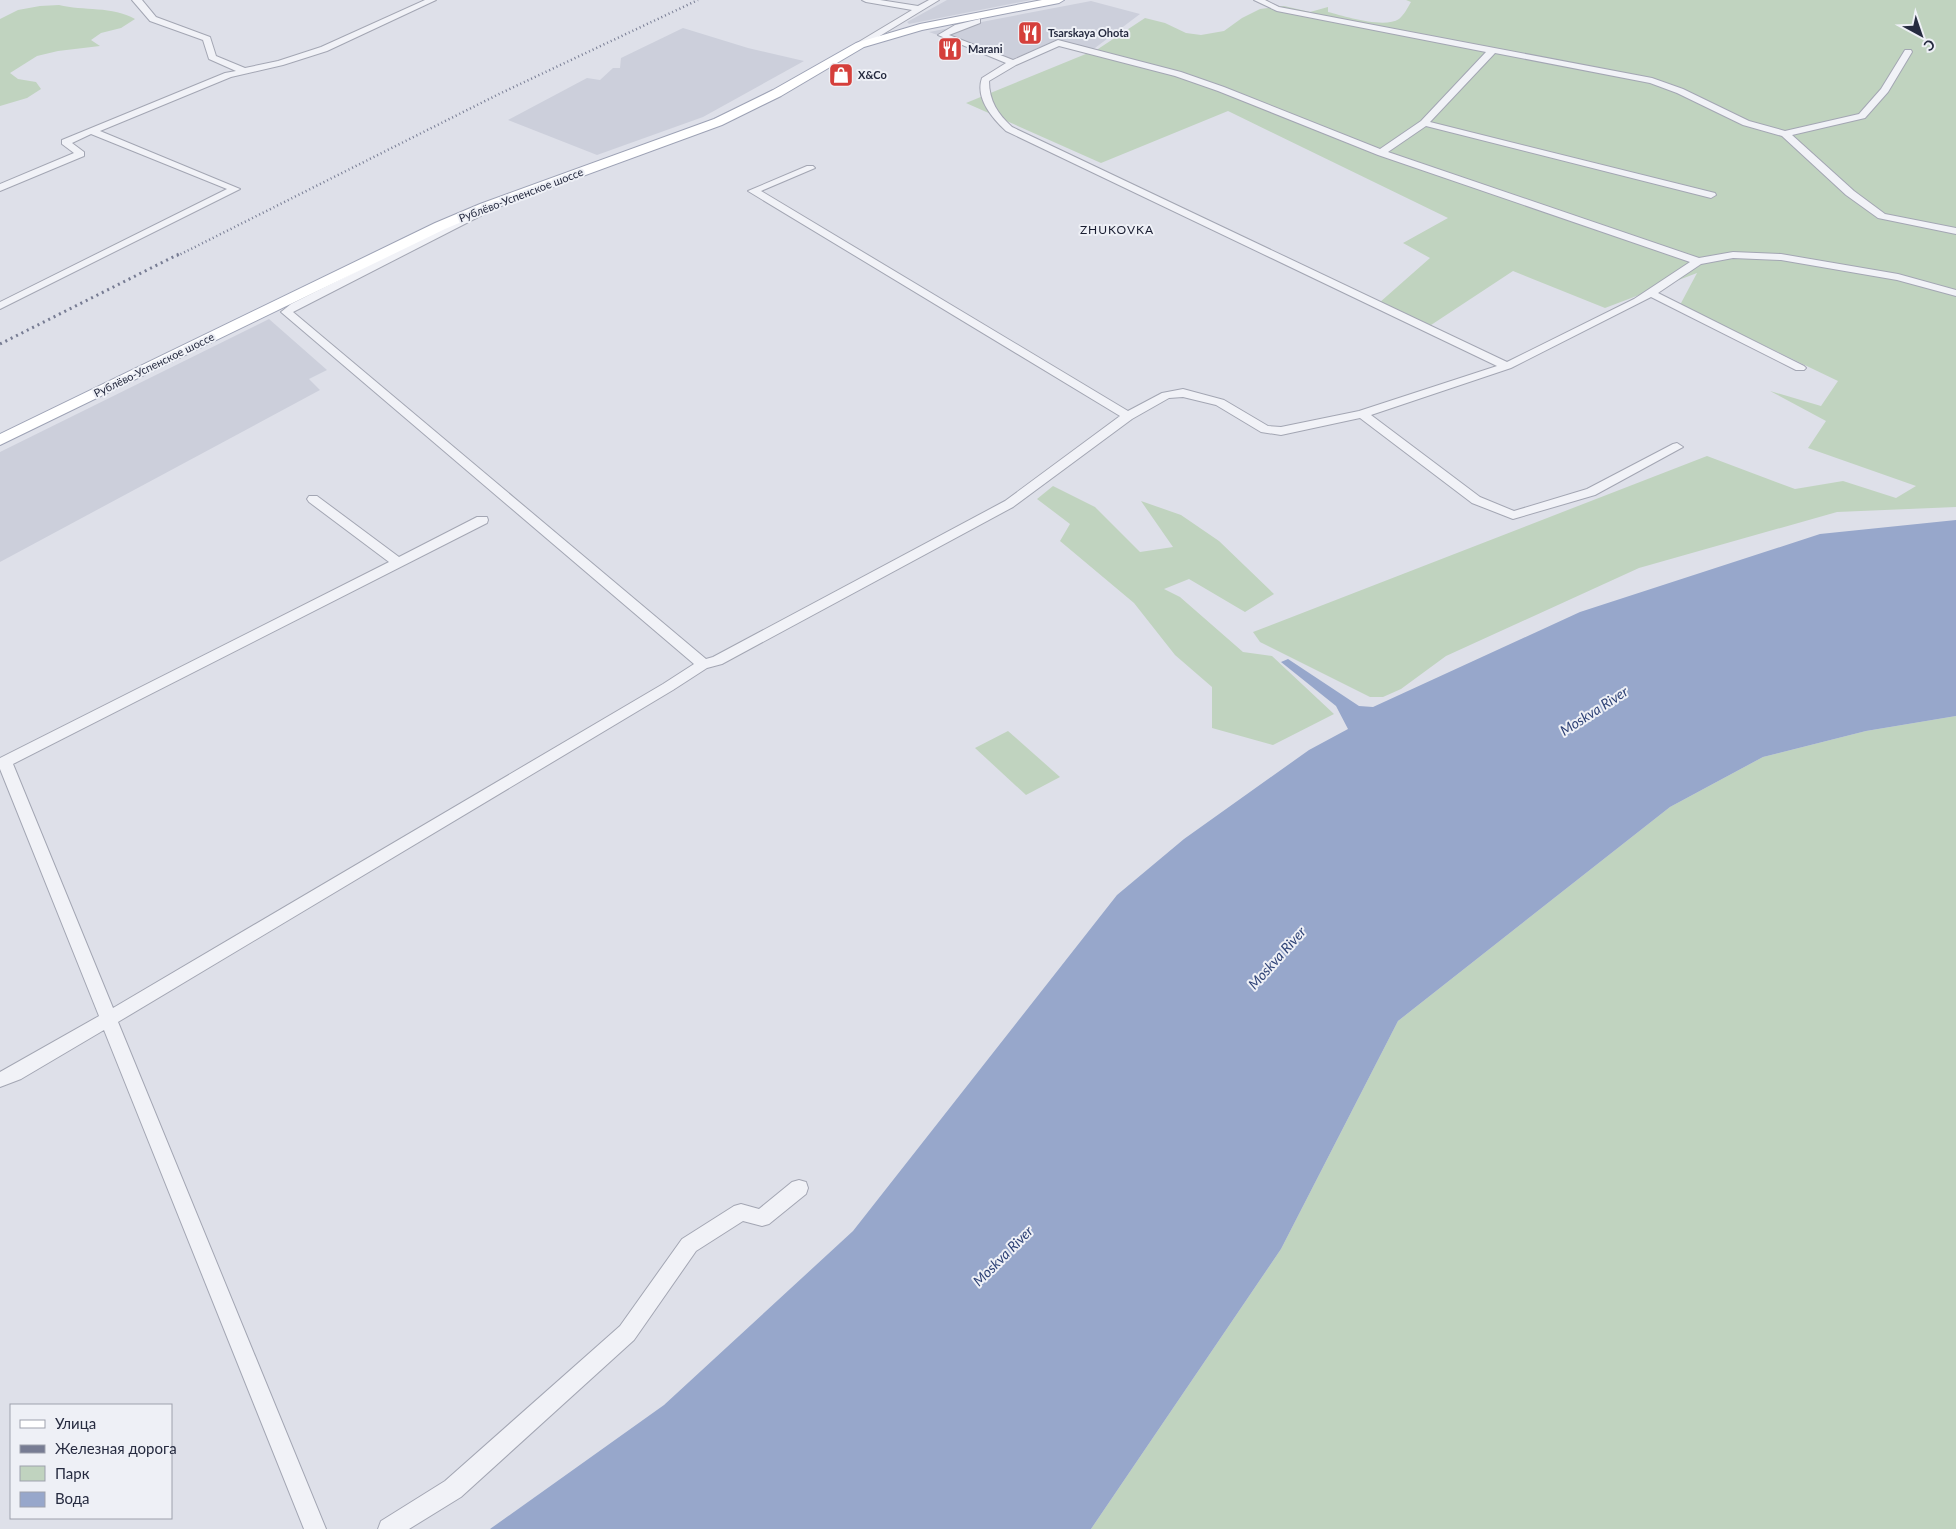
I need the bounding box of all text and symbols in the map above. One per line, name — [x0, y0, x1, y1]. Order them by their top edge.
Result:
north arrow — [1896, 10, 1946, 60]
restaurant icon: Tsarskaya Ohota — [1017, 20, 1043, 46]
place label: Tsarskaya Ohota — [1048, 26, 1129, 39]
restaurant icon: Marani — [937, 36, 963, 62]
text: С — [1920, 36, 1939, 55]
place label: Marani — [968, 42, 1003, 55]
shop icon: X&Co — [828, 62, 854, 88]
place label: X&Co — [858, 68, 887, 81]
street label: Рублёво-Успенское шоссе — [457, 165, 585, 224]
district label: ZHUKOVKA — [1080, 222, 1154, 237]
street label: Рублёво-Успенское шоссе — [91, 330, 216, 399]
water label: Moskva River — [1557, 682, 1631, 739]
water label: Moskva River — [1244, 923, 1309, 992]
water label: Moskva River — [969, 1222, 1036, 1289]
legend — [10, 1404, 172, 1519]
text: Улица — [55, 1414, 96, 1432]
text: Железная дорога — [55, 1439, 177, 1457]
text: Парк — [55, 1464, 90, 1482]
text: Вода — [55, 1489, 90, 1507]

